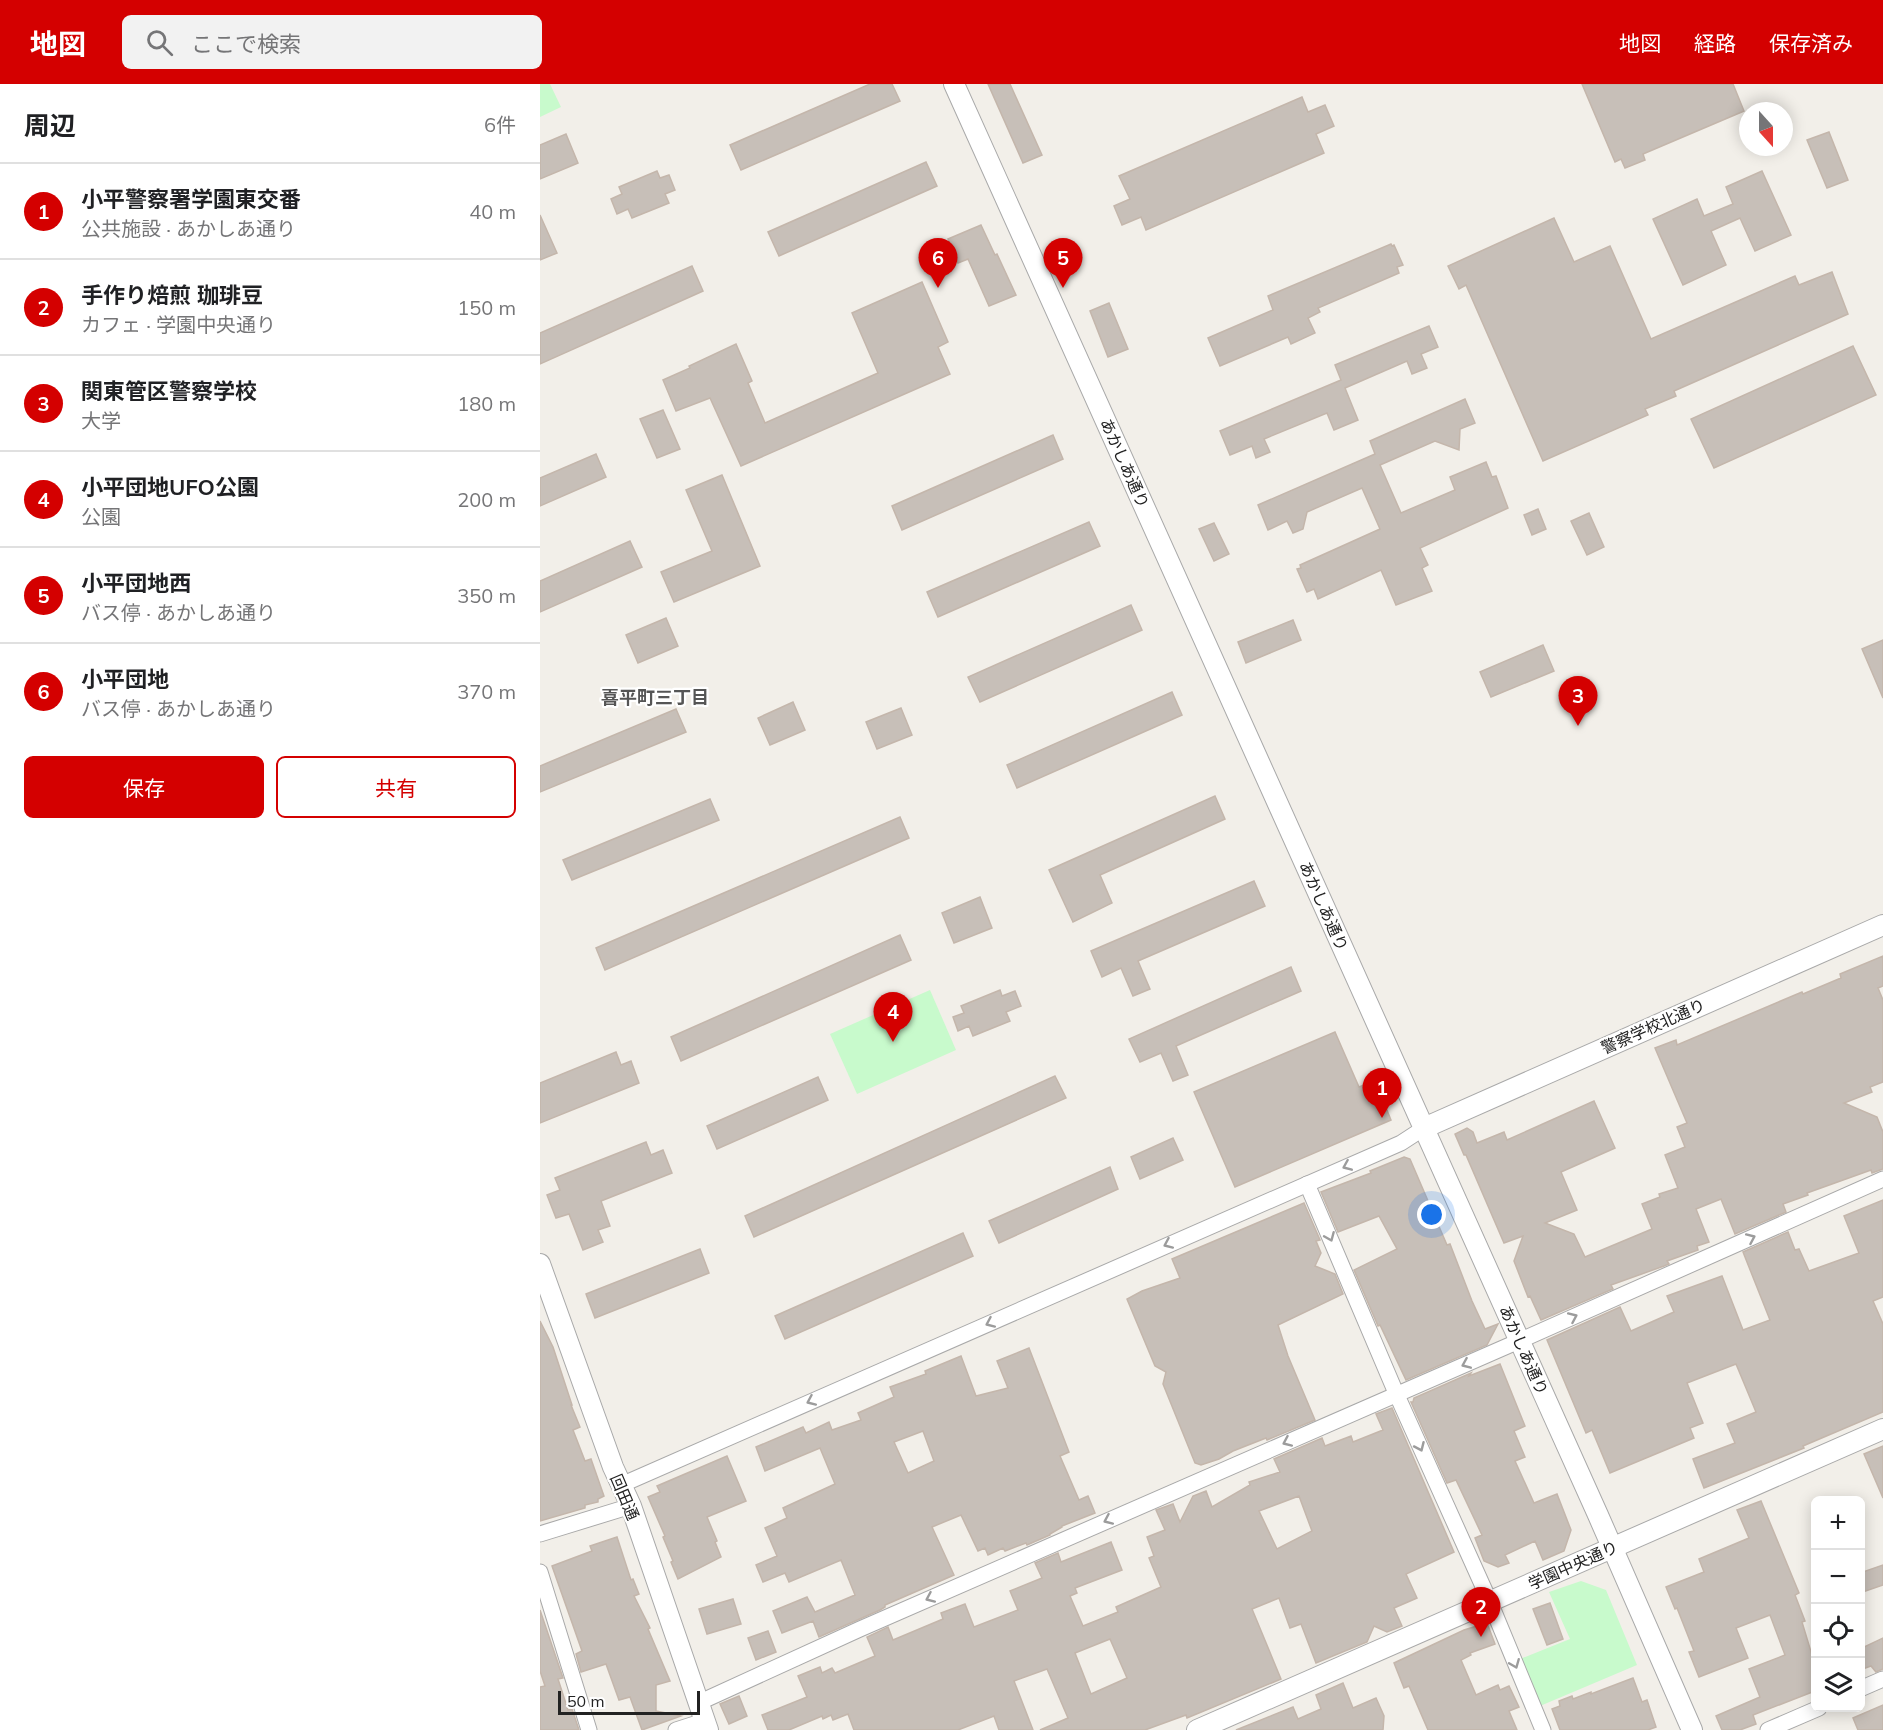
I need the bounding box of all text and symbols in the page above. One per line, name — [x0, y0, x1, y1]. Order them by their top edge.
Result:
search box — [122, 15, 542, 69]
text: 地図 — [30, 26, 86, 61]
icon: search — [143, 26, 176, 59]
text: ここで検索 — [191, 30, 301, 58]
text: 地図 — [1619, 30, 1661, 56]
text: 経路 — [1694, 30, 1736, 56]
text: 保存済み — [1769, 30, 1853, 56]
north arrow — [1739, 102, 1793, 156]
text: 周辺 — [24, 109, 76, 142]
text: 6件 — [484, 112, 516, 137]
text: 小平警察署学園東交番 — [81, 185, 301, 213]
text: 1 — [38, 199, 50, 224]
text: 40 m — [469, 199, 516, 224]
text: 公共施設 · あかしあ通り — [81, 216, 296, 241]
pin: 6 — [918, 238, 958, 288]
pin: 5 — [1044, 238, 1082, 288]
text: 手作り焙煎 珈琲豆 — [81, 281, 263, 309]
text: 2 — [38, 295, 50, 320]
text: 150 m — [457, 295, 516, 320]
text: カフェ · 学園中央通り — [81, 312, 276, 337]
text: 関東管区警察学校 — [81, 377, 257, 405]
text: 3 — [38, 391, 50, 416]
text: 180 m — [457, 391, 516, 416]
text: 大学 — [81, 408, 121, 433]
street label: あかしあ通り — [1096, 415, 1154, 511]
text: 小平団地UFO公園 — [81, 473, 259, 501]
text: 4 — [38, 487, 50, 512]
text: 200 m — [457, 487, 516, 512]
text: 公園 — [81, 504, 121, 529]
text: 小平団地西 — [81, 569, 191, 597]
text: 5 — [38, 583, 50, 608]
text: 350 m — [457, 583, 516, 608]
text: バス停 · あかしあ通り — [81, 600, 276, 625]
text: 小平団地 — [81, 665, 169, 693]
pin: 3 — [1558, 676, 1598, 726]
text: 6 — [38, 679, 50, 704]
text: 370 m — [457, 679, 516, 704]
district label: 喜平町三丁目 — [601, 686, 709, 709]
text: バス停 · あかしあ通り — [81, 696, 276, 721]
button: 保存 — [24, 756, 264, 818]
button: 共有 — [276, 756, 516, 818]
street label: あかしあ通り — [1295, 858, 1353, 954]
pin: 4 — [874, 992, 912, 1042]
street label: 警察学校北通り — [1598, 994, 1708, 1058]
pin: 1 — [1362, 1068, 1402, 1118]
one-way arrow — [1342, 1159, 1353, 1171]
your location — [1417, 1200, 1446, 1229]
one-way arrow — [1322, 1231, 1334, 1242]
one-way arrow — [1745, 1233, 1756, 1245]
one-way arrow — [1164, 1237, 1175, 1249]
street label: あかしあ通り — [1495, 1302, 1553, 1398]
one-way arrow — [1566, 1312, 1577, 1324]
one-way arrow — [985, 1315, 996, 1327]
one-way arrow — [1461, 1357, 1472, 1369]
one-way arrow — [806, 1394, 817, 1406]
one-way arrow — [1282, 1435, 1293, 1447]
one-way arrow — [1413, 1440, 1425, 1451]
street label: 回田通 — [606, 1471, 644, 1523]
map controls — [1811, 1496, 1865, 1712]
button: + — [1811, 1496, 1865, 1550]
one-way arrow — [1104, 1513, 1115, 1525]
street label: 学園中央通り — [1525, 1536, 1621, 1594]
button: − — [1811, 1550, 1865, 1604]
pin: 2 — [1462, 1588, 1500, 1637]
one-way arrow — [925, 1591, 936, 1603]
button: locate — [1811, 1604, 1865, 1658]
one-way arrow — [1508, 1658, 1520, 1669]
button: layers — [1811, 1658, 1865, 1712]
scale bar — [558, 1688, 700, 1716]
text: 50 m — [567, 1691, 604, 1711]

